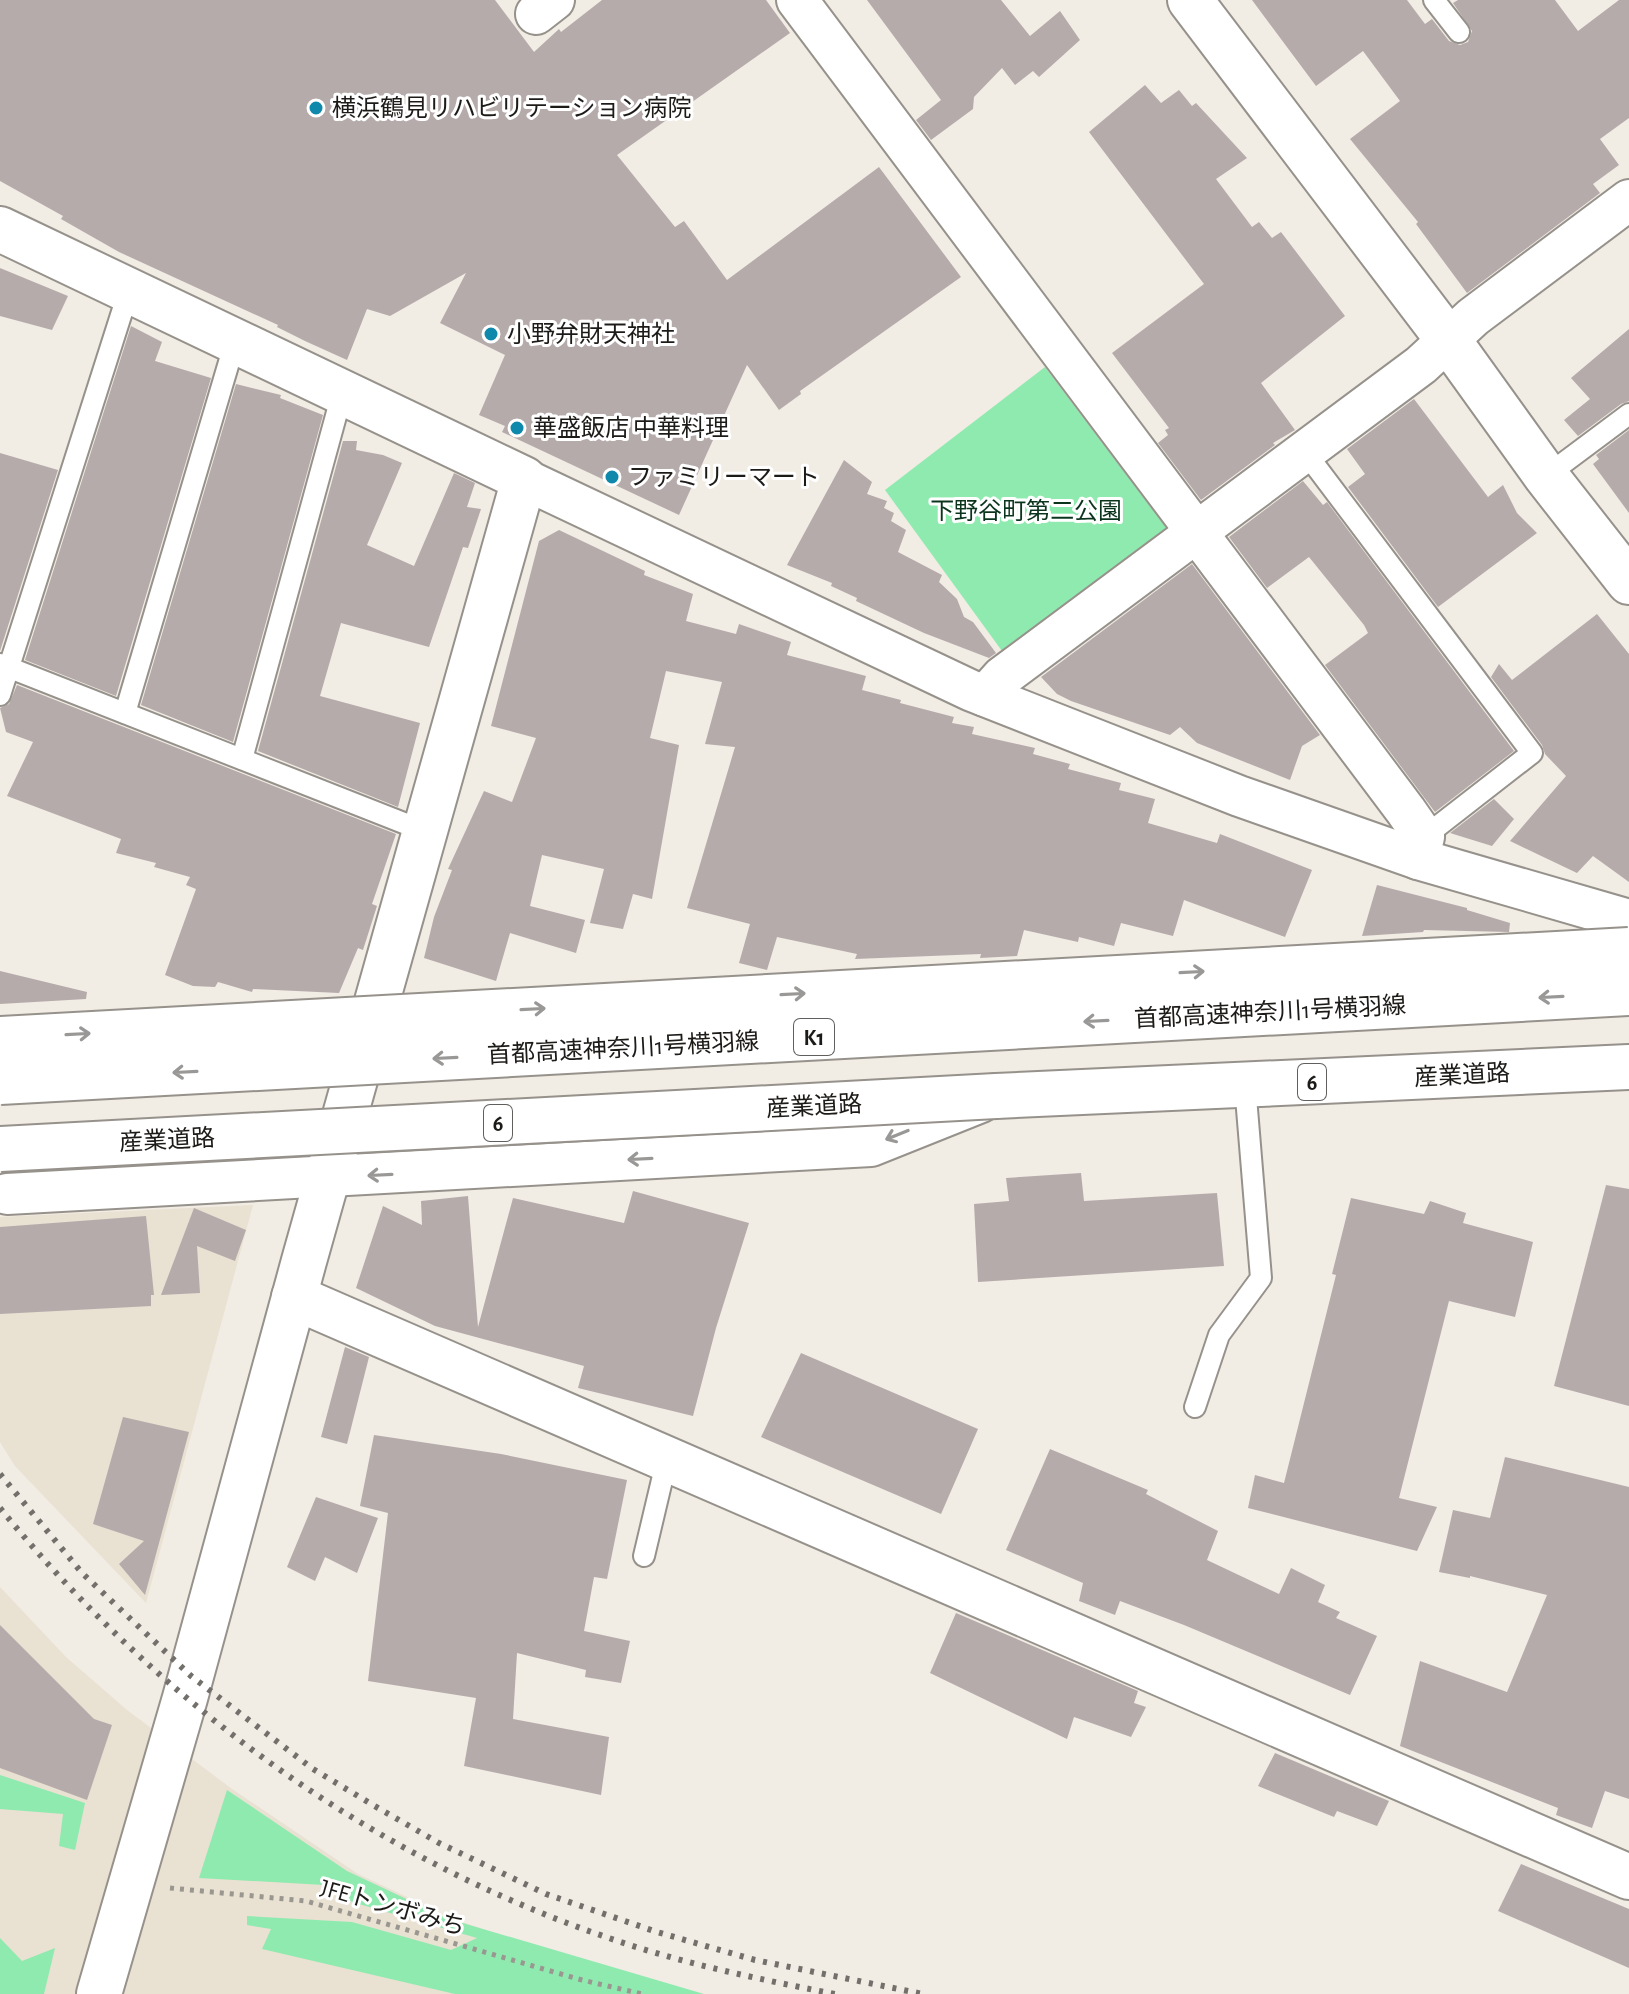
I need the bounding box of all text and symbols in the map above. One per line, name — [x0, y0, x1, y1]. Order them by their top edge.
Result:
place label: 横浜鶴見リハビリテーション病院 — [332, 95, 692, 121]
marker: 横浜鶴見リハビリテーション病院 — [307, 99, 325, 117]
place label: 小野弁財天神社 — [507, 321, 675, 347]
marker: 小野弁財天神社 — [482, 325, 500, 343]
place label: 華盛飯店 中華料理 — [533, 415, 729, 441]
marker: 華盛飯店 中華料理 — [508, 419, 526, 437]
place label: ファミリーマート — [628, 466, 820, 490]
marker: ファミリーマート — [603, 468, 621, 486]
park label: 下野谷町第二公園 — [930, 498, 1122, 524]
one-way arrow — [1178, 964, 1205, 979]
one-way arrow — [779, 986, 806, 1001]
one-way arrow — [1538, 990, 1565, 1005]
street label: 首都高速神奈川1号横羽線 — [1133, 992, 1407, 1032]
one-way arrow — [519, 1001, 546, 1016]
one-way arrow — [1083, 1014, 1110, 1029]
road number: K1 — [794, 1019, 834, 1055]
one-way arrow — [64, 1026, 91, 1041]
street label: 首都高速神奈川1号横羽線 — [486, 1028, 760, 1068]
one-way arrow — [432, 1050, 459, 1065]
street label: 産業道路 — [1413, 1060, 1511, 1090]
road number: 6 — [1298, 1064, 1326, 1100]
one-way arrow — [172, 1065, 199, 1080]
street label: 産業道路 — [765, 1091, 863, 1121]
road number: 6 — [484, 1105, 512, 1141]
street label: 産業道路 — [118, 1125, 216, 1155]
one-way arrow — [886, 1129, 910, 1143]
one-way arrow — [627, 1152, 654, 1167]
one-way arrow — [367, 1168, 394, 1183]
street label: JFEトンボみち — [318, 1875, 468, 1940]

